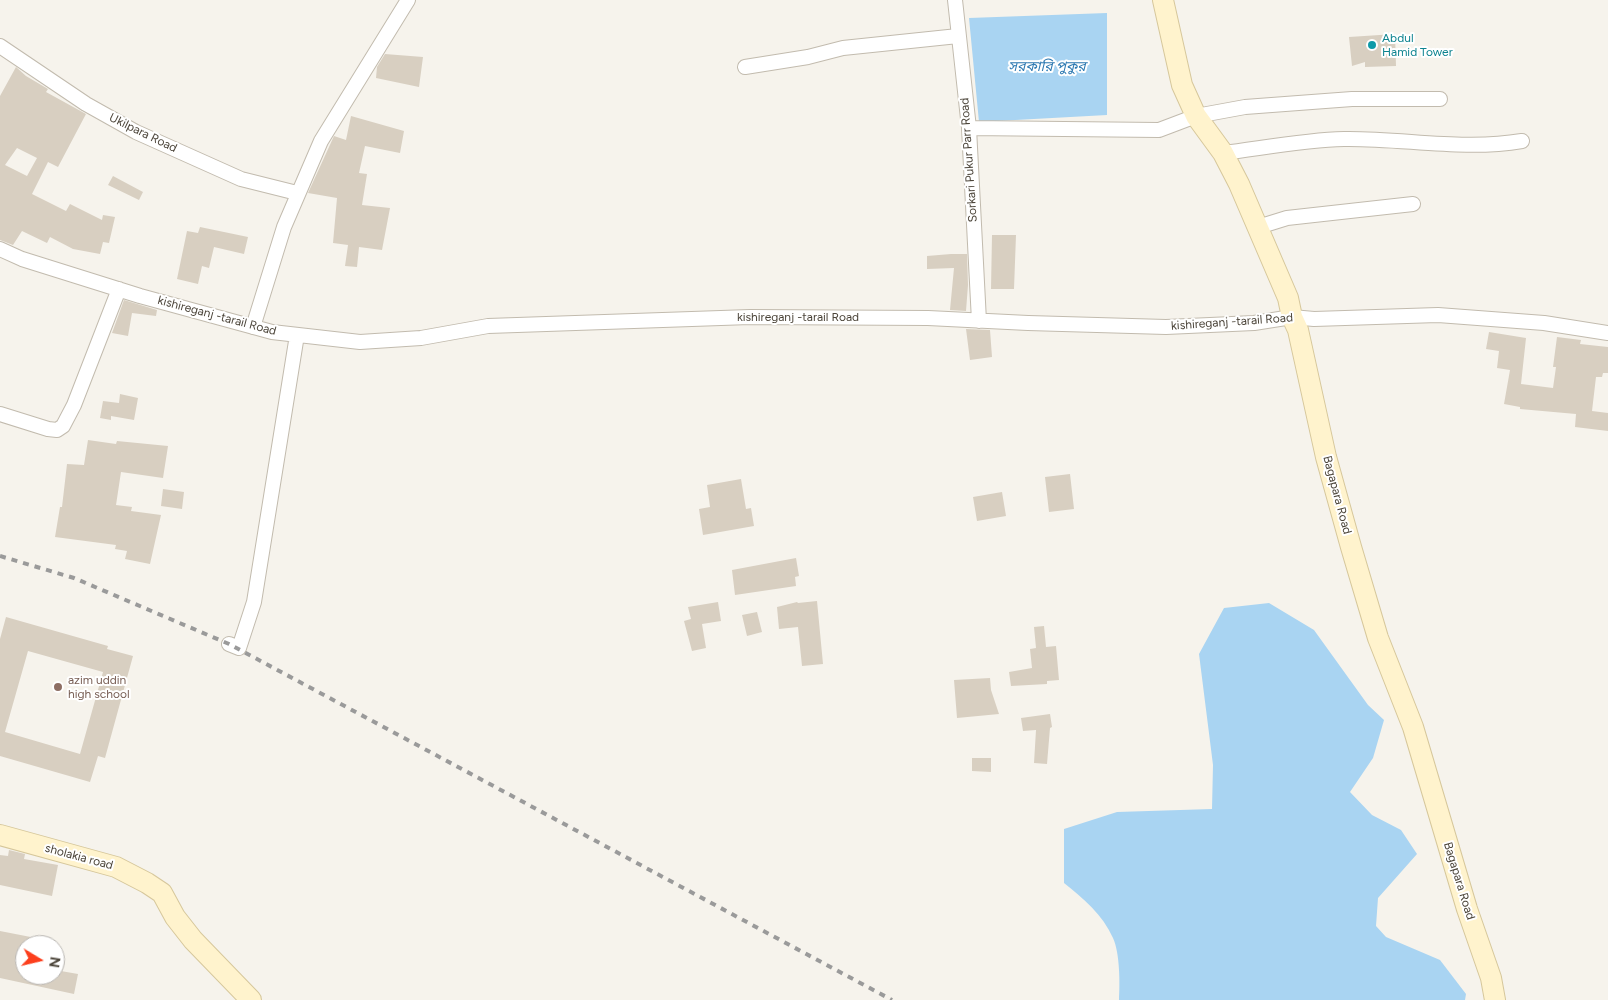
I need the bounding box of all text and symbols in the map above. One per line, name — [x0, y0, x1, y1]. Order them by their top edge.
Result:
place label: Abdul Hamid Tower — [1382, 31, 1453, 59]
marker: Abdul Hamid Tower — [1366, 39, 1378, 51]
water label: সরকারি পুকুর — [1008, 59, 1086, 75]
street label: Sorkari Pukur Parr Road — [957, 97, 981, 223]
street label: Ukilpara Road — [107, 110, 179, 156]
street label: kishireganj -tarail Road — [156, 293, 278, 339]
street label: kishireganj -tarail Road — [737, 310, 859, 324]
street label: kishireganj -tarail Road — [1171, 311, 1293, 333]
street label: Bagapara Road — [1320, 454, 1354, 536]
place label: azim uddin high school — [68, 673, 130, 701]
marker: azim uddin high school — [52, 681, 64, 693]
street label: Bagapara Road — [1440, 840, 1478, 922]
street label: sholakia road — [43, 841, 115, 873]
north arrow — [15, 935, 65, 985]
text: N — [45, 956, 64, 969]

